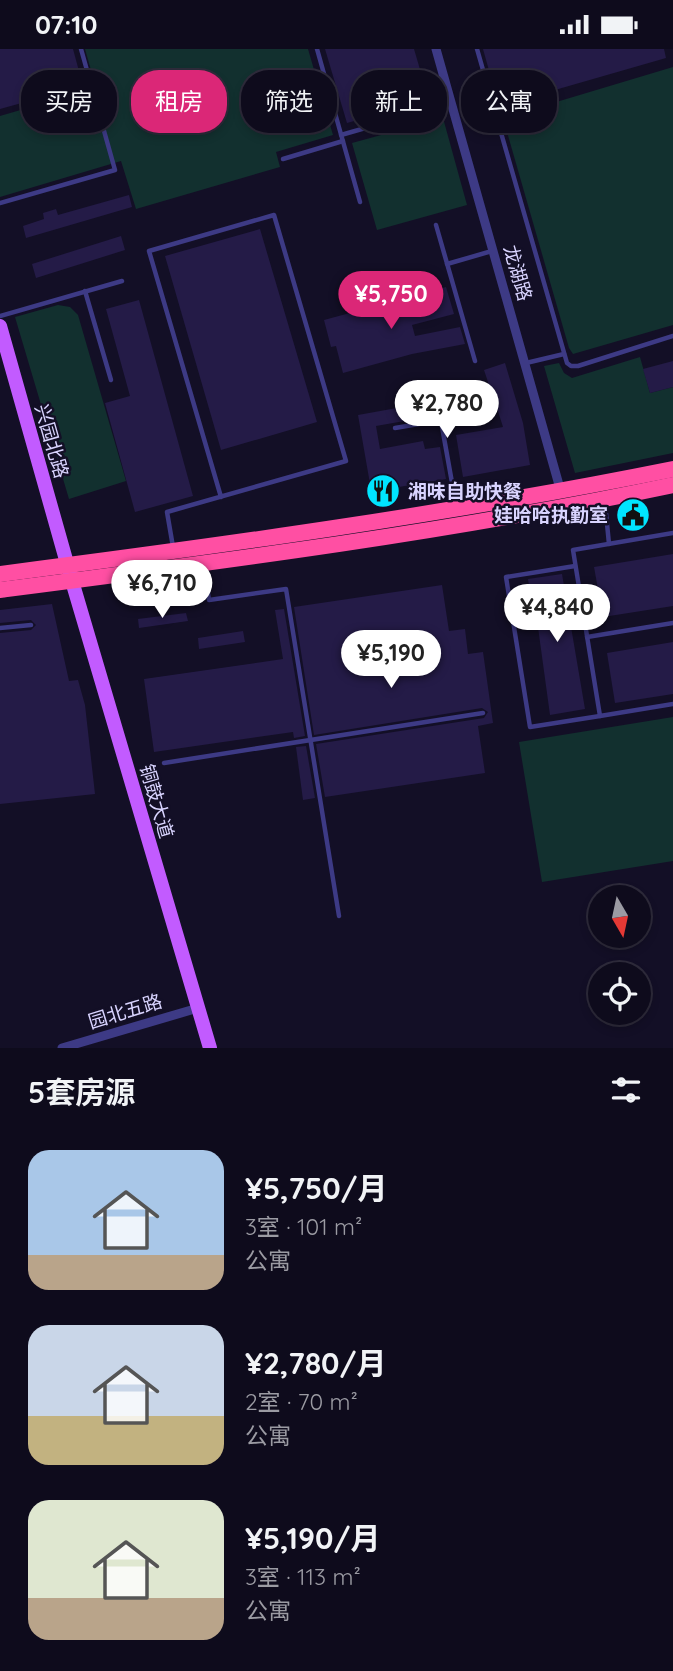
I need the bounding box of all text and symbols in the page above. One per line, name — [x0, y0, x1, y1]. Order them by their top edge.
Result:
text: 07:10 — [35, 8, 97, 41]
chip: 买房 — [21, 70, 117, 133]
chip: 租房 — [131, 70, 227, 133]
chip: 筛选 — [241, 70, 337, 133]
chip: 新上 — [351, 70, 447, 133]
chip: 公寓 — [461, 70, 557, 133]
street label: 龙湖路 — [499, 242, 537, 304]
pin: ¥5,750 — [334, 271, 448, 331]
text: ¥5,750 — [354, 279, 428, 308]
pin: ¥2,780 — [390, 381, 504, 440]
text: ¥2,780 — [411, 388, 483, 417]
street label: 兴园北路 — [30, 401, 74, 481]
restaurant icon: 湘味自助快餐 — [364, 472, 402, 510]
place label: 湘味自助快餐 — [408, 479, 522, 503]
public building icon: 娃哈哈执勤室 — [614, 496, 652, 534]
place label: 娃哈哈执勤室 — [494, 503, 608, 527]
pin: ¥6,710 — [105, 561, 219, 620]
text: ¥6,710 — [127, 568, 197, 597]
pin: ¥4,840 — [500, 585, 614, 644]
text: ¥4,840 — [520, 592, 594, 621]
pin: ¥5,190 — [334, 631, 448, 690]
text: ¥5,190 — [357, 638, 425, 667]
street label: 铜鼓大道 — [135, 761, 179, 841]
north arrow — [588, 885, 651, 949]
map controls — [588, 885, 651, 1025]
button: locate — [588, 962, 651, 1025]
street label: 园北五路 — [85, 988, 165, 1034]
icon: filters — [607, 1071, 645, 1109]
text: 5套房源 — [28, 1073, 135, 1111]
text: ¥5,750/月 — [245, 1169, 388, 1207]
icon: home — [84, 1178, 168, 1262]
text: 3室 · 101 m² — [245, 1212, 362, 1241]
text: 公寓 — [245, 1246, 291, 1275]
text: ¥2,780/月 — [245, 1344, 387, 1382]
icon: home — [84, 1353, 168, 1437]
text: 2室 · 70 m² — [245, 1387, 358, 1416]
text: 公寓 — [245, 1421, 291, 1450]
text: ¥5,190/月 — [245, 1519, 380, 1557]
icon: home — [84, 1528, 168, 1612]
text: 3室 · 113 m² — [245, 1562, 361, 1591]
text: 公寓 — [245, 1596, 291, 1625]

